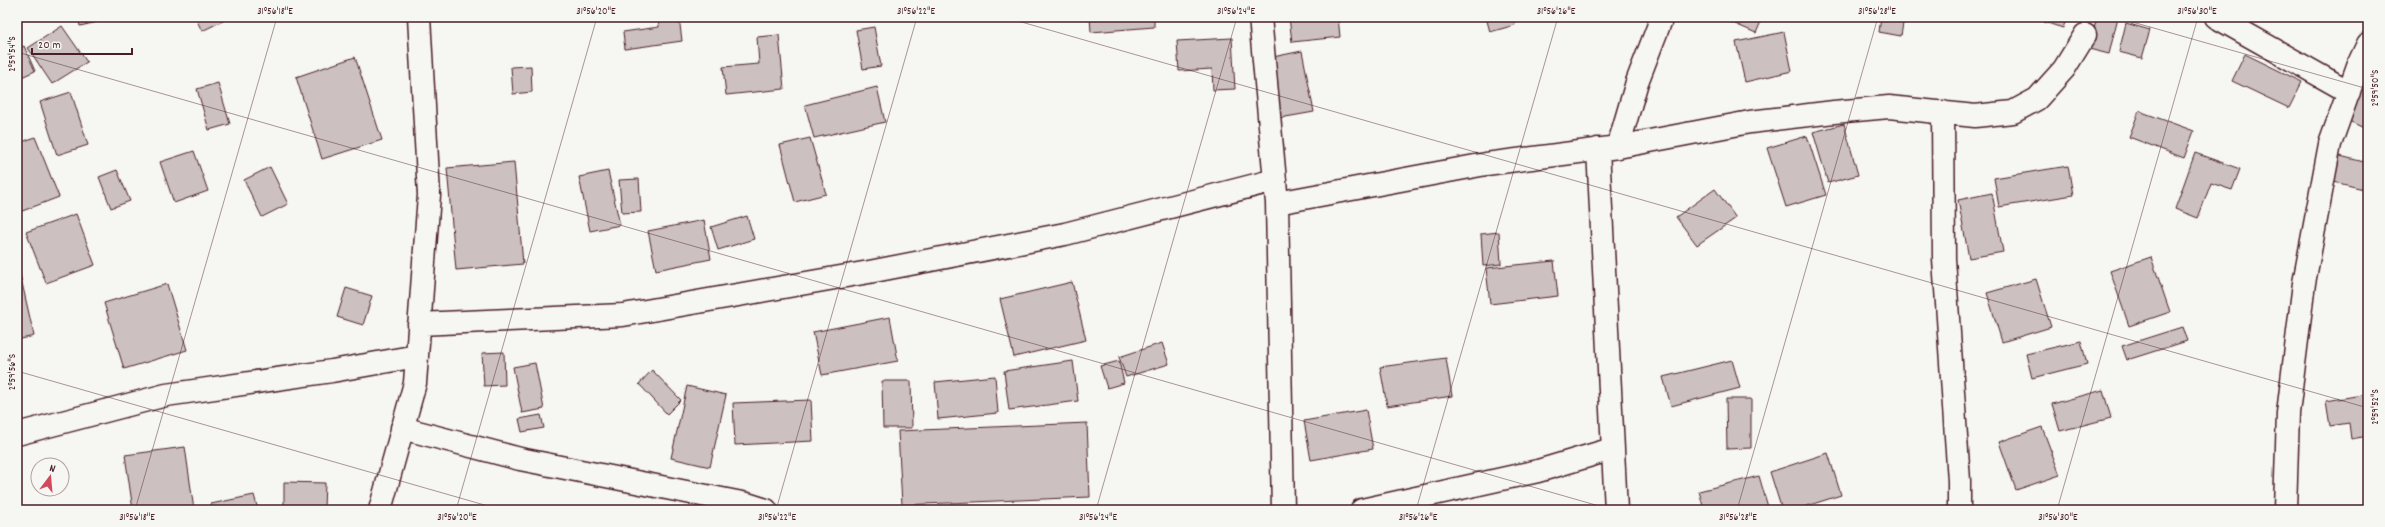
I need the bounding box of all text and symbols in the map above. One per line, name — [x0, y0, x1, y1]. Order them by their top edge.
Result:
text: 31°56'18"E — [257, 5, 293, 19]
text: 31°56'20"E — [576, 5, 616, 19]
text: 31°56'22"E — [897, 5, 936, 19]
text: 31°56'24"E — [1217, 5, 1255, 19]
text: 31°56'26"E — [1537, 5, 1576, 19]
text: 31°56'28"E — [1858, 5, 1896, 19]
text: 31°56'30"E — [2177, 5, 2217, 19]
scale bar — [32, 30, 132, 56]
text: 2°59'54"S — [6, 36, 20, 72]
text: 20 m — [38, 37, 61, 54]
text: 2°59'50"S — [2369, 70, 2383, 106]
text: 2°59'56"S — [6, 354, 20, 390]
text: 2°59'52"S — [2369, 389, 2383, 425]
north arrow — [30, 457, 70, 497]
text: N — [47, 461, 58, 478]
text: 31°56'18"E — [119, 511, 155, 525]
text: 31°56'20"E — [437, 511, 477, 525]
text: 31°56'22"E — [758, 511, 797, 525]
text: 31°56'24"E — [1079, 511, 1117, 525]
text: 31°56'26"E — [1399, 511, 1438, 525]
text: 31°56'28"E — [1719, 511, 1757, 525]
text: 31°56'30"E — [2038, 511, 2078, 525]

